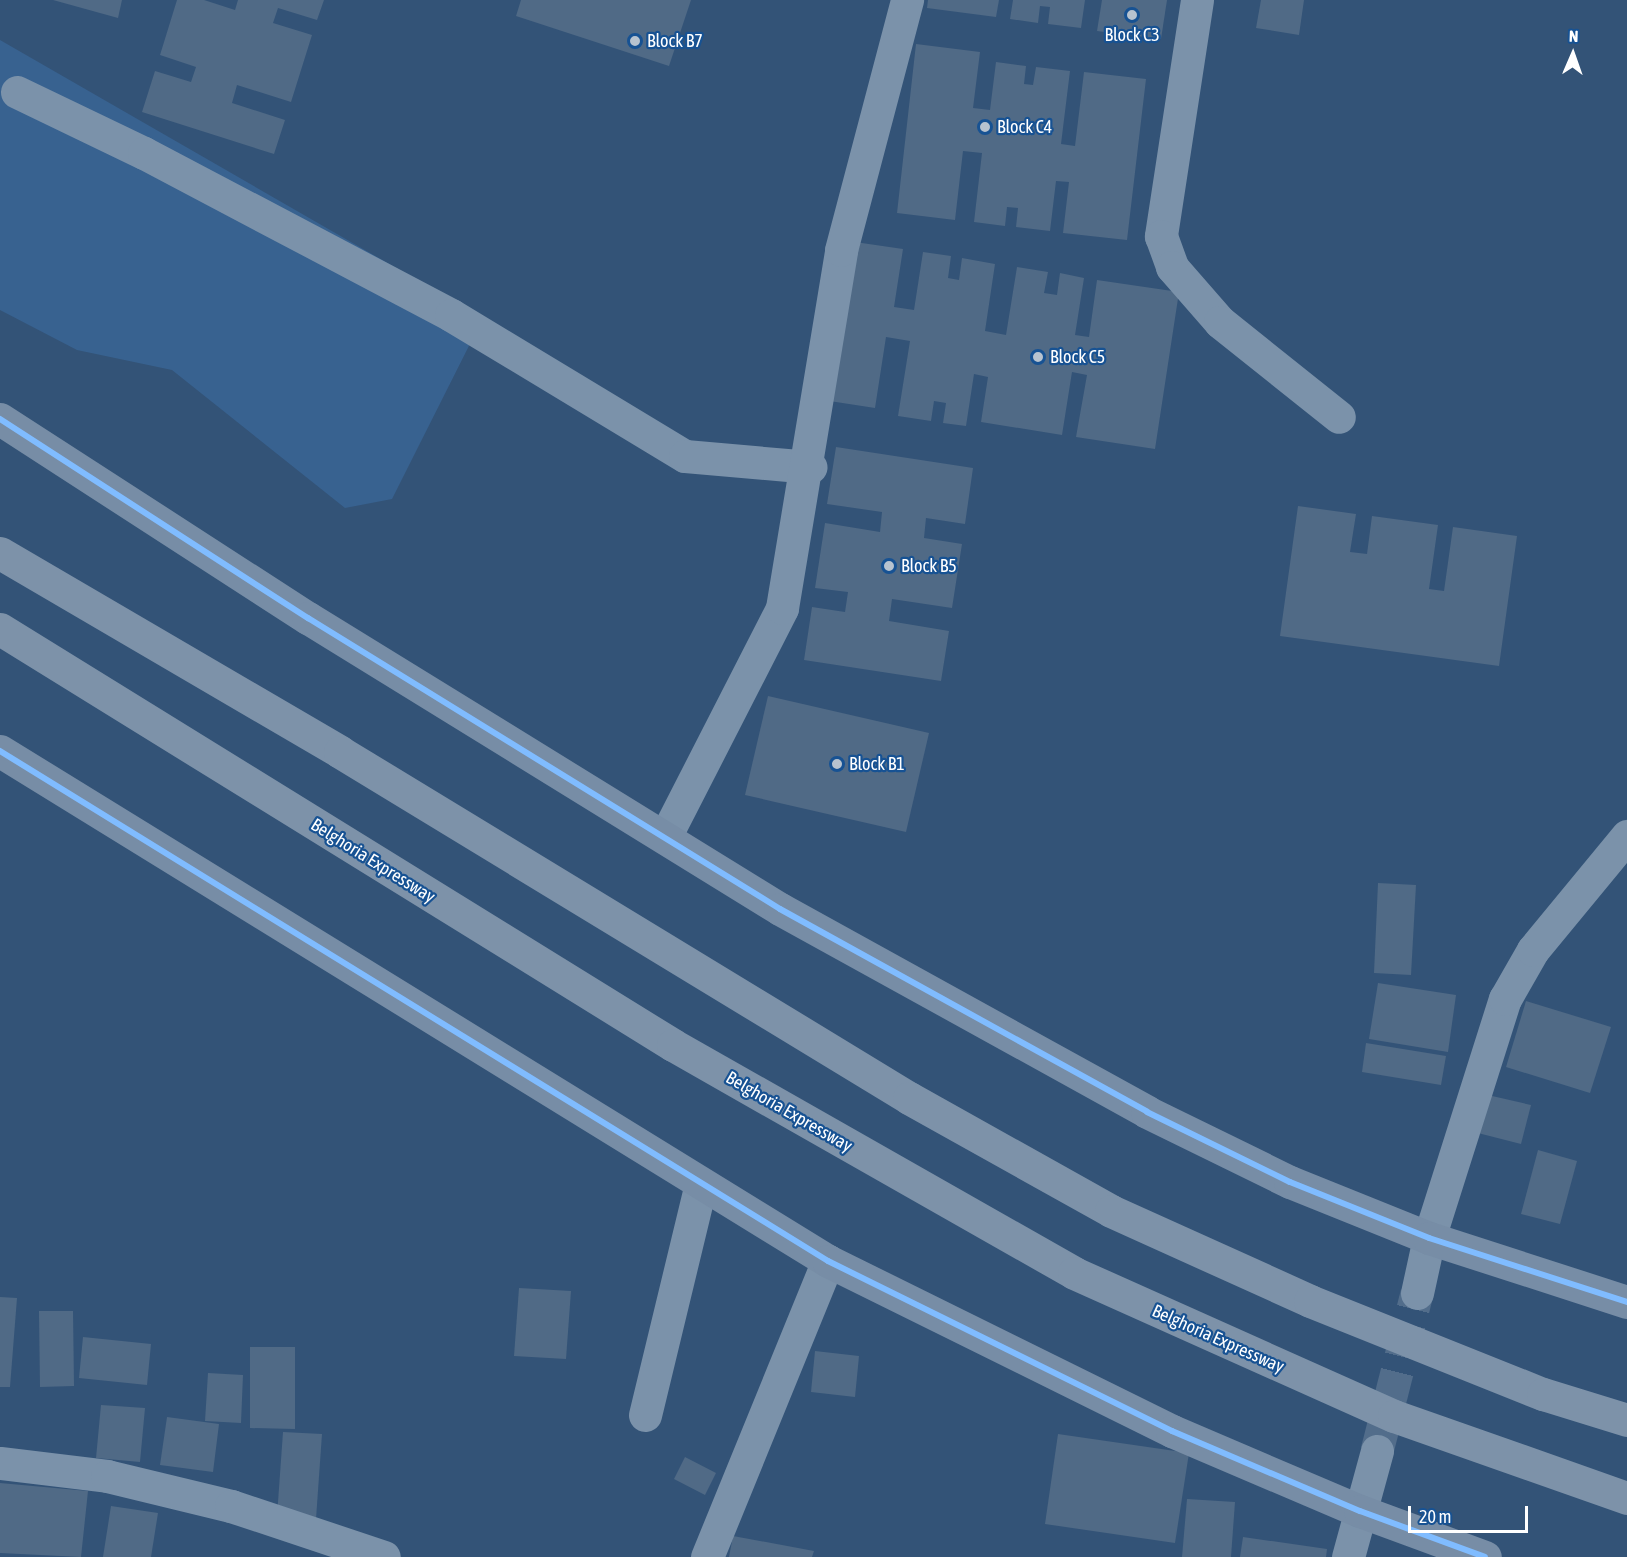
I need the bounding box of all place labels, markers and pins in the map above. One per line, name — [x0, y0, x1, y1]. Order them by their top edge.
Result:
marker: Block C3 — [1125, 8, 1139, 22]
place label: Block C3 — [1104, 24, 1160, 46]
place label: Block B7 — [647, 30, 703, 52]
marker: Block B7 — [628, 34, 642, 48]
place label: Block C4 — [997, 116, 1052, 138]
marker: Block C4 — [978, 120, 992, 134]
place label: Block C5 — [1050, 346, 1105, 368]
marker: Block C5 — [1031, 350, 1045, 364]
place label: Block B5 — [901, 555, 957, 577]
marker: Block B5 — [882, 559, 896, 573]
place label: Block B1 — [849, 753, 905, 775]
marker: Block B1 — [830, 757, 844, 771]

